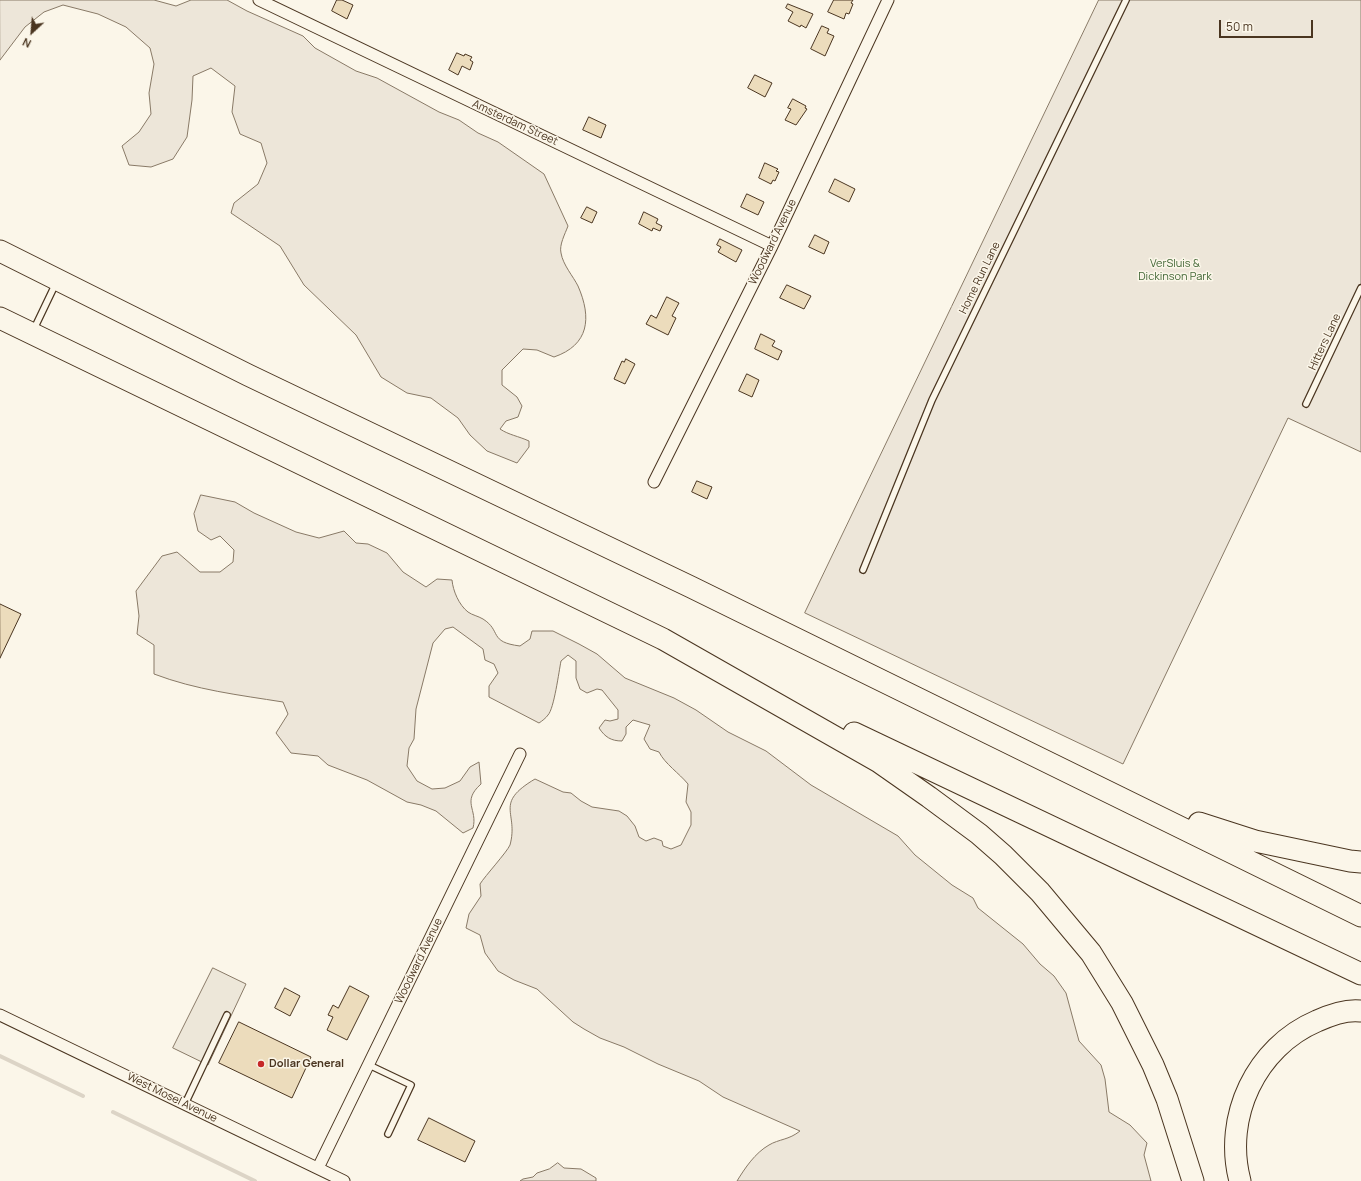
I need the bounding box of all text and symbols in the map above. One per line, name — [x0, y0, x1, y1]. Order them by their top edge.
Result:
north arrow — [12, 12, 52, 52]
scale bar — [1221, 12, 1315, 38]
text: 50 m — [1226, 18, 1253, 35]
text: N — [20, 35, 33, 52]
street label: Amsterdam Street — [470, 97, 560, 149]
street label: Woodward Avenue — [747, 197, 799, 287]
street label: Home Run Lane — [957, 240, 1003, 316]
park label: VerSluis & Dickinson Park — [1138, 257, 1212, 283]
street label: Hitters Lane — [1306, 312, 1344, 372]
street label: Woodward Avenue — [393, 916, 445, 1006]
place label: Dollar General — [269, 1057, 344, 1071]
marker: Dollar General — [256, 1059, 266, 1069]
street label: West Mosel Avenue — [125, 1070, 219, 1126]

